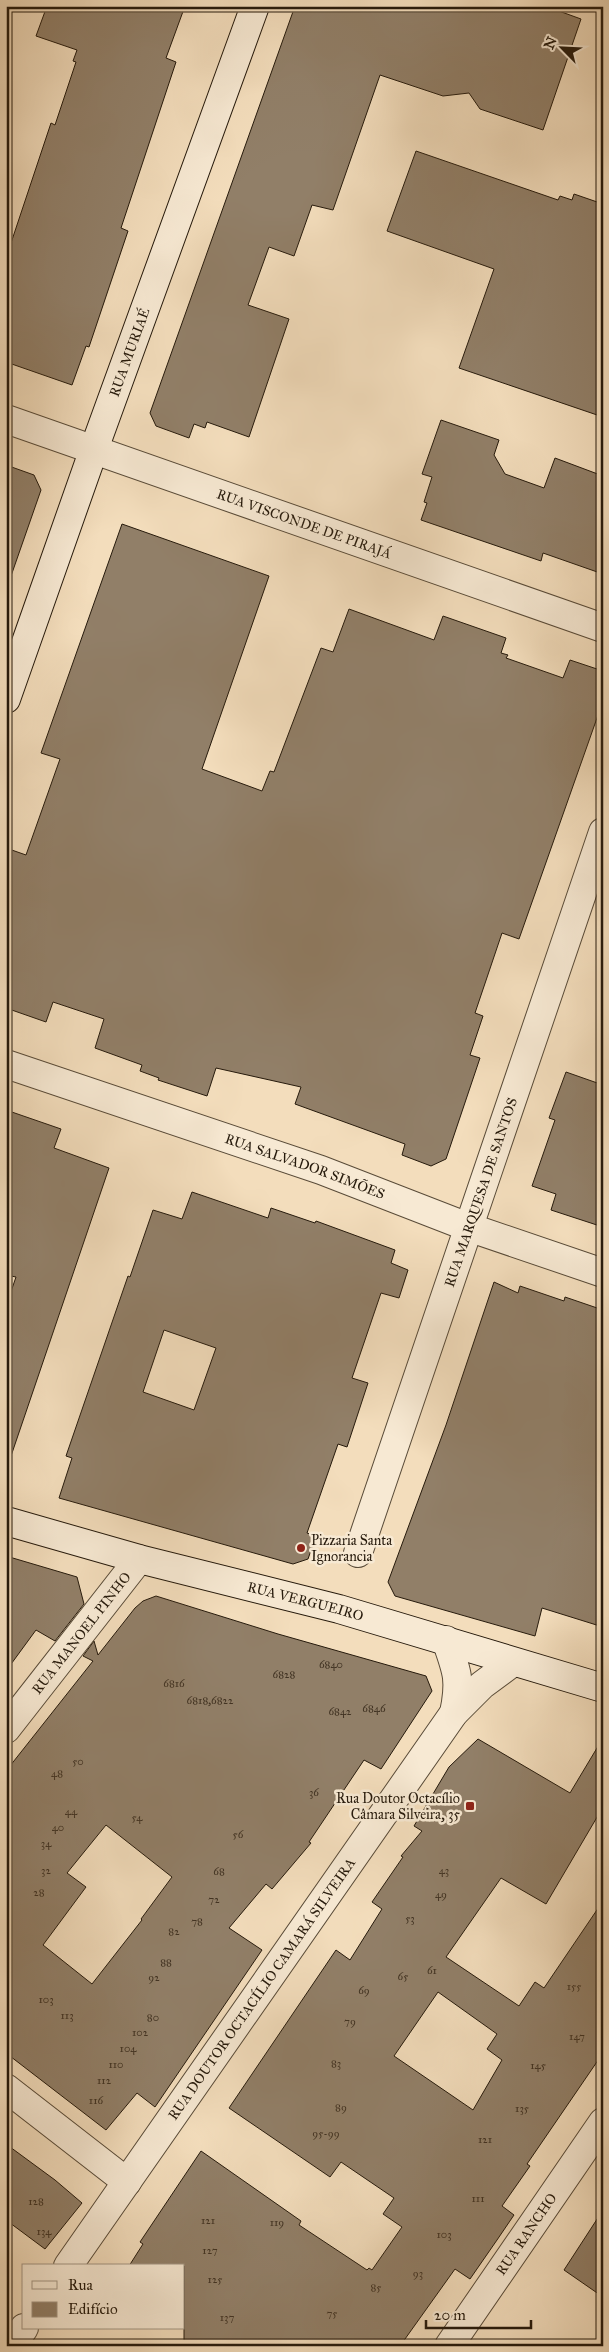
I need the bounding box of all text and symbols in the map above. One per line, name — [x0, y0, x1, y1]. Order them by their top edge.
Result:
north arrow — [536, 22, 586, 72]
text: N — [540, 34, 561, 52]
street label: RUA MURIAÉ — [105, 305, 153, 399]
street label: RUA VISCONDE DE PIRAJÁ — [215, 485, 395, 562]
street label: RUA MARQUESA DE SANTOS — [441, 1095, 521, 1289]
street label: RUA SALVADOR SIMÕES — [223, 1130, 387, 1203]
place label: Pizzaria Santa Ignorancia — [311, 1532, 392, 1565]
marker: Pizzaria Santa Ignorancia — [295, 1542, 307, 1554]
street label: RUA MANOEL PINHO — [28, 1568, 134, 1697]
street label: RUA VERGUEIRO — [246, 1578, 366, 1624]
house number: 6840 — [319, 1658, 343, 1671]
house number: 6828 — [273, 1668, 296, 1681]
house number: 6816 — [163, 1677, 185, 1690]
house number: 6818,6822 — [187, 1694, 234, 1707]
house number: 6846 — [362, 1702, 386, 1715]
house number: 6842 — [328, 1705, 352, 1718]
house number: 50 — [72, 1755, 84, 1768]
house number: 48 — [51, 1767, 63, 1780]
house number: 36 — [309, 1786, 319, 1799]
place label: Rua Doutor Octacílio Câmara Silveira, 35 — [336, 1790, 460, 1823]
marker: Rua Doutor Octacílio Câmara Silveira, 35 — [464, 1800, 476, 1812]
house number: 44 — [65, 1805, 78, 1818]
house number: 54 — [132, 1811, 143, 1824]
house number: 40 — [52, 1821, 64, 1834]
house number: 56 — [233, 1828, 244, 1841]
house number: 34 — [41, 1837, 52, 1850]
street label: RUA DOUTOR OCTACÍLIO CAMARÁ SILVEIRA — [164, 1854, 359, 2123]
house number: 32 — [41, 1864, 51, 1877]
house number: 43 — [439, 1864, 449, 1877]
house number: 68 — [213, 1865, 225, 1878]
house number: 28 — [33, 1886, 45, 1899]
house number: 49 — [435, 1888, 447, 1901]
house number: 72 — [208, 1893, 220, 1906]
house number: 53 — [405, 1912, 415, 1925]
house number: 78 — [191, 1915, 203, 1928]
house number: 82 — [168, 1925, 180, 1938]
house number: 88 — [160, 1956, 172, 1969]
house number: 61 — [427, 1964, 437, 1977]
house number: 65 — [398, 1970, 408, 1983]
house number: 92 — [148, 1971, 160, 1984]
house number: 155 — [567, 1980, 581, 1993]
house number: 69 — [358, 1984, 370, 1997]
house number: 103 — [38, 1993, 54, 2006]
house number: 113 — [60, 2009, 74, 2022]
house number: 80 — [147, 2011, 159, 2024]
house number: 79 — [344, 2015, 356, 2028]
house number: 102 — [132, 2026, 149, 2039]
house number: 147 — [569, 2030, 585, 2043]
house number: 104 — [120, 2042, 137, 2055]
house number: 83 — [331, 2057, 341, 2070]
house number: 110 — [108, 2058, 124, 2071]
house number: 145 — [530, 2059, 546, 2072]
house number: 112 — [97, 2074, 112, 2087]
house number: 116 — [89, 2094, 104, 2107]
house number: 89 — [335, 2101, 347, 2114]
house number: 135 — [515, 2102, 529, 2115]
house number: 95-99 — [312, 2127, 340, 2140]
house number: 121 — [478, 2133, 492, 2146]
street label: RUA RANCHO — [492, 2190, 560, 2278]
house number: 111 — [471, 2192, 485, 2205]
house number: 128 — [28, 2195, 44, 2208]
house number: 121 — [201, 2214, 215, 2227]
house number: 119 — [270, 2216, 284, 2229]
house number: 134 — [37, 2225, 52, 2238]
house number: 103 — [436, 2228, 452, 2241]
house number: 127 — [202, 2244, 218, 2257]
legend — [22, 2264, 185, 2330]
house number: 93 — [413, 2267, 423, 2280]
house number: 125 — [208, 2273, 222, 2286]
text: Rua — [68, 2276, 93, 2294]
house number: 85 — [371, 2281, 381, 2294]
scale bar — [426, 2297, 532, 2329]
text: Edifício — [68, 2300, 118, 2318]
text: 20 m — [434, 2306, 466, 2324]
house number: 75 — [327, 2307, 337, 2320]
house number: 137 — [220, 2311, 234, 2324]

